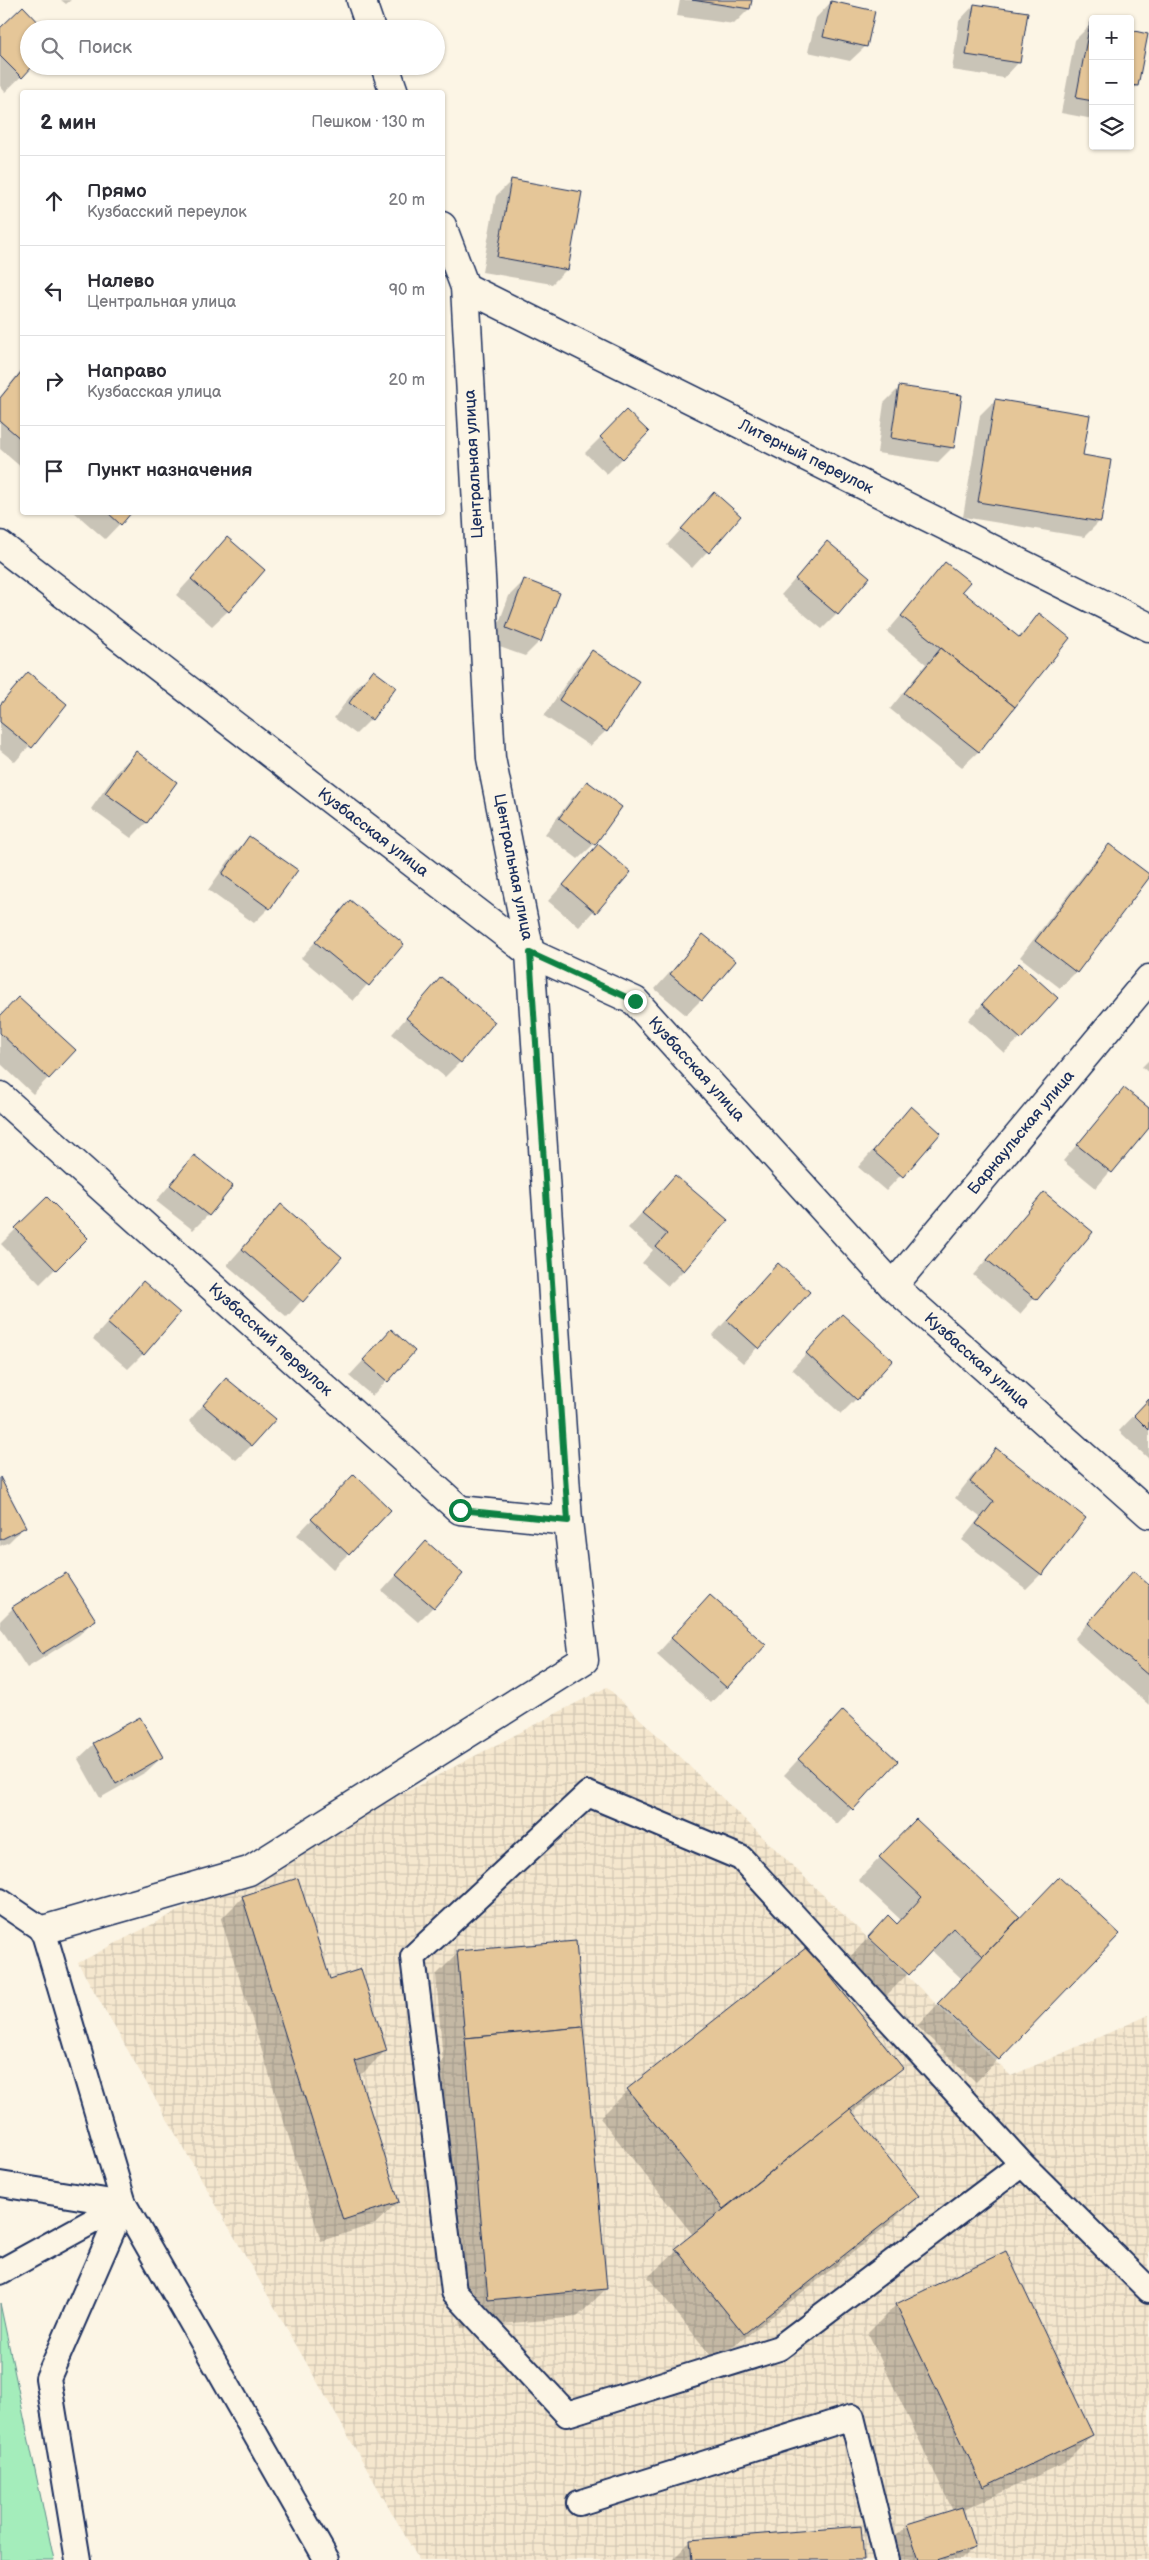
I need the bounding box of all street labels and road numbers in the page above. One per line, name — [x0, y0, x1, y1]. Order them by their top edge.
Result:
street label: Центральная улица — [461, 388, 487, 539]
street label: Литерный переулок — [735, 415, 877, 498]
street label: Кузбасская улица — [314, 784, 433, 881]
street label: Центральная улица — [489, 792, 537, 943]
street label: Кузбасская улица — [644, 1013, 749, 1126]
street label: Барнаульская улица — [964, 1066, 1079, 1198]
street label: Кузбасский переулок — [205, 1279, 337, 1400]
street label: Кузбасская улица — [920, 1309, 1034, 1413]

